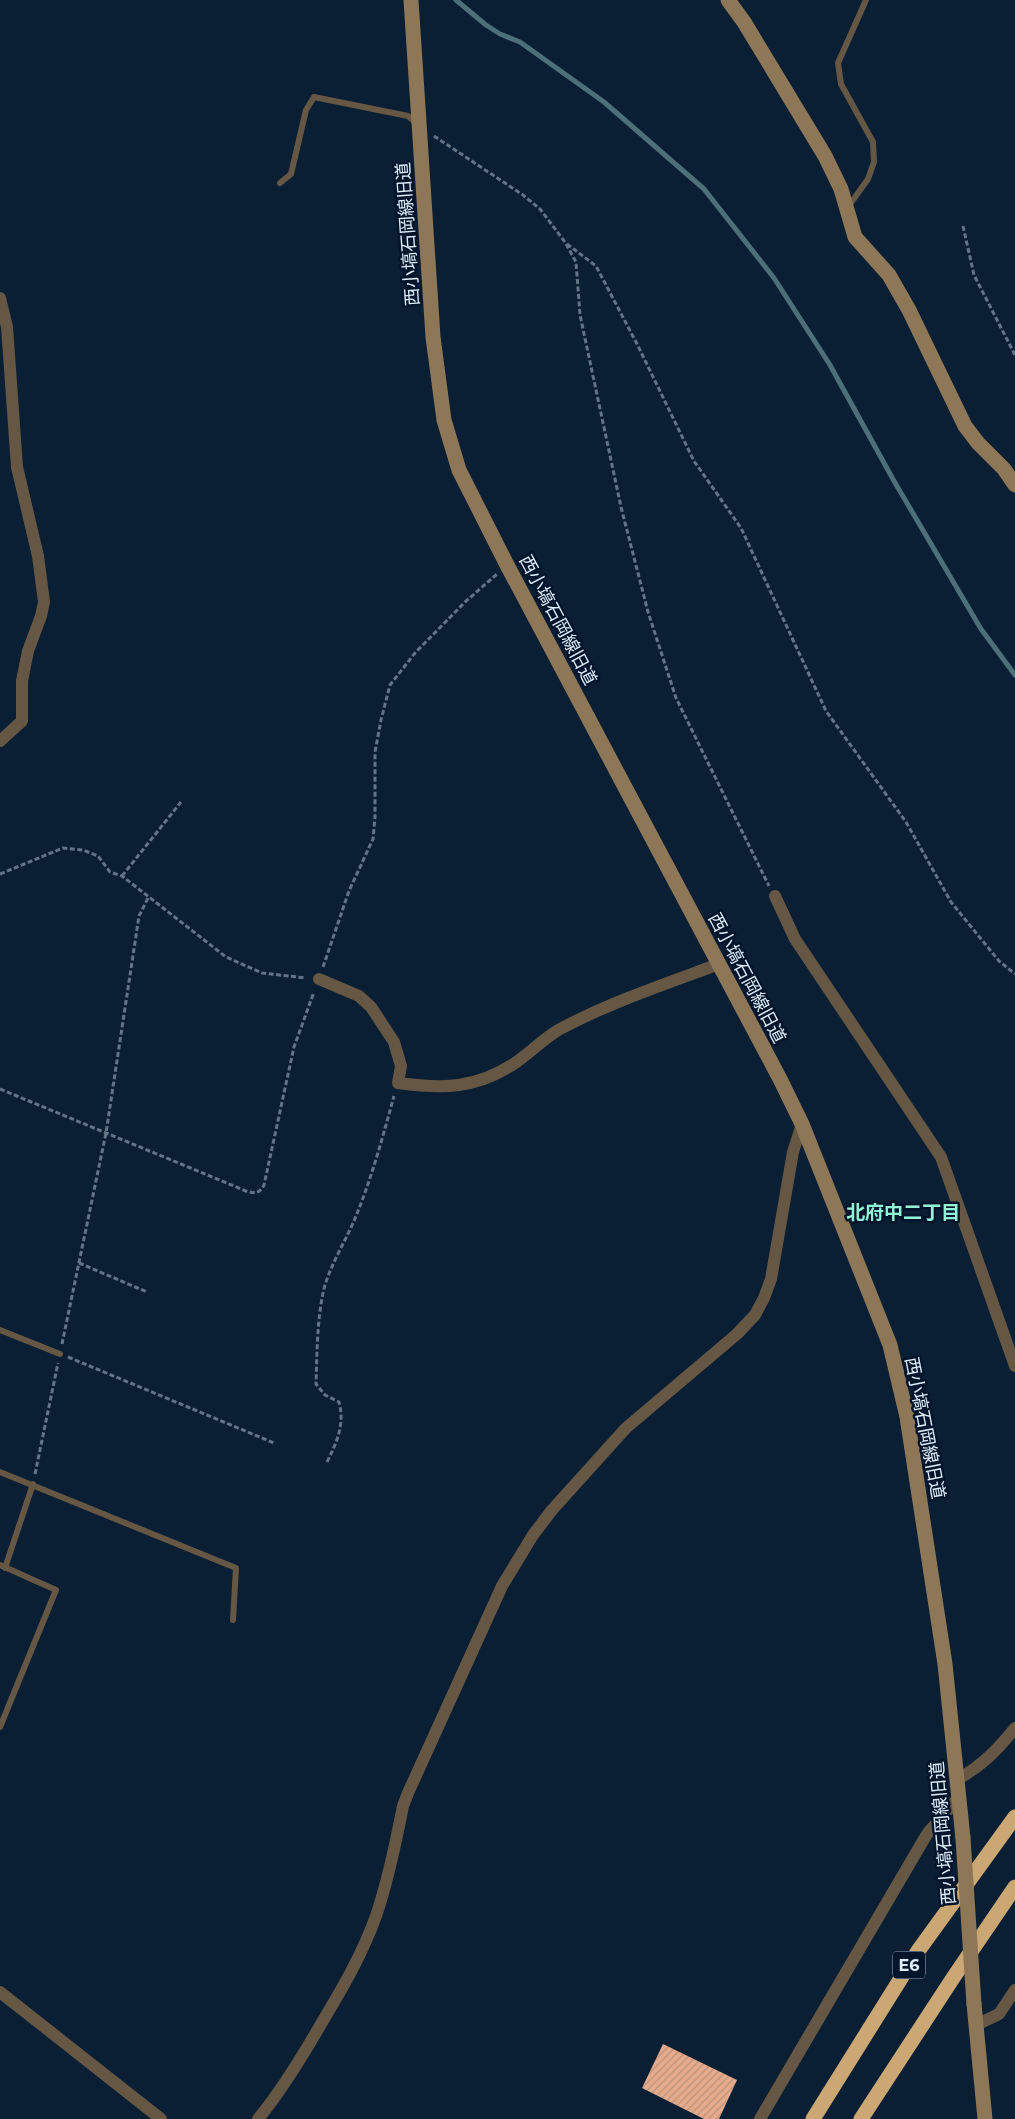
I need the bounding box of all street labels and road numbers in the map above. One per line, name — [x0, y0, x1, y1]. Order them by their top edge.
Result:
street label: 西小塙石岡線旧道 — [392, 161, 424, 307]
street label: 西小塙石岡線旧道 — [514, 551, 602, 689]
street label: 西小塙石岡線旧道 — [703, 909, 791, 1047]
street label: 西小塙石岡線旧道 — [900, 1355, 950, 1501]
street label: 西小塙石岡線旧道 — [926, 1760, 960, 1906]
road number: E6 — [893, 1952, 925, 1978]

